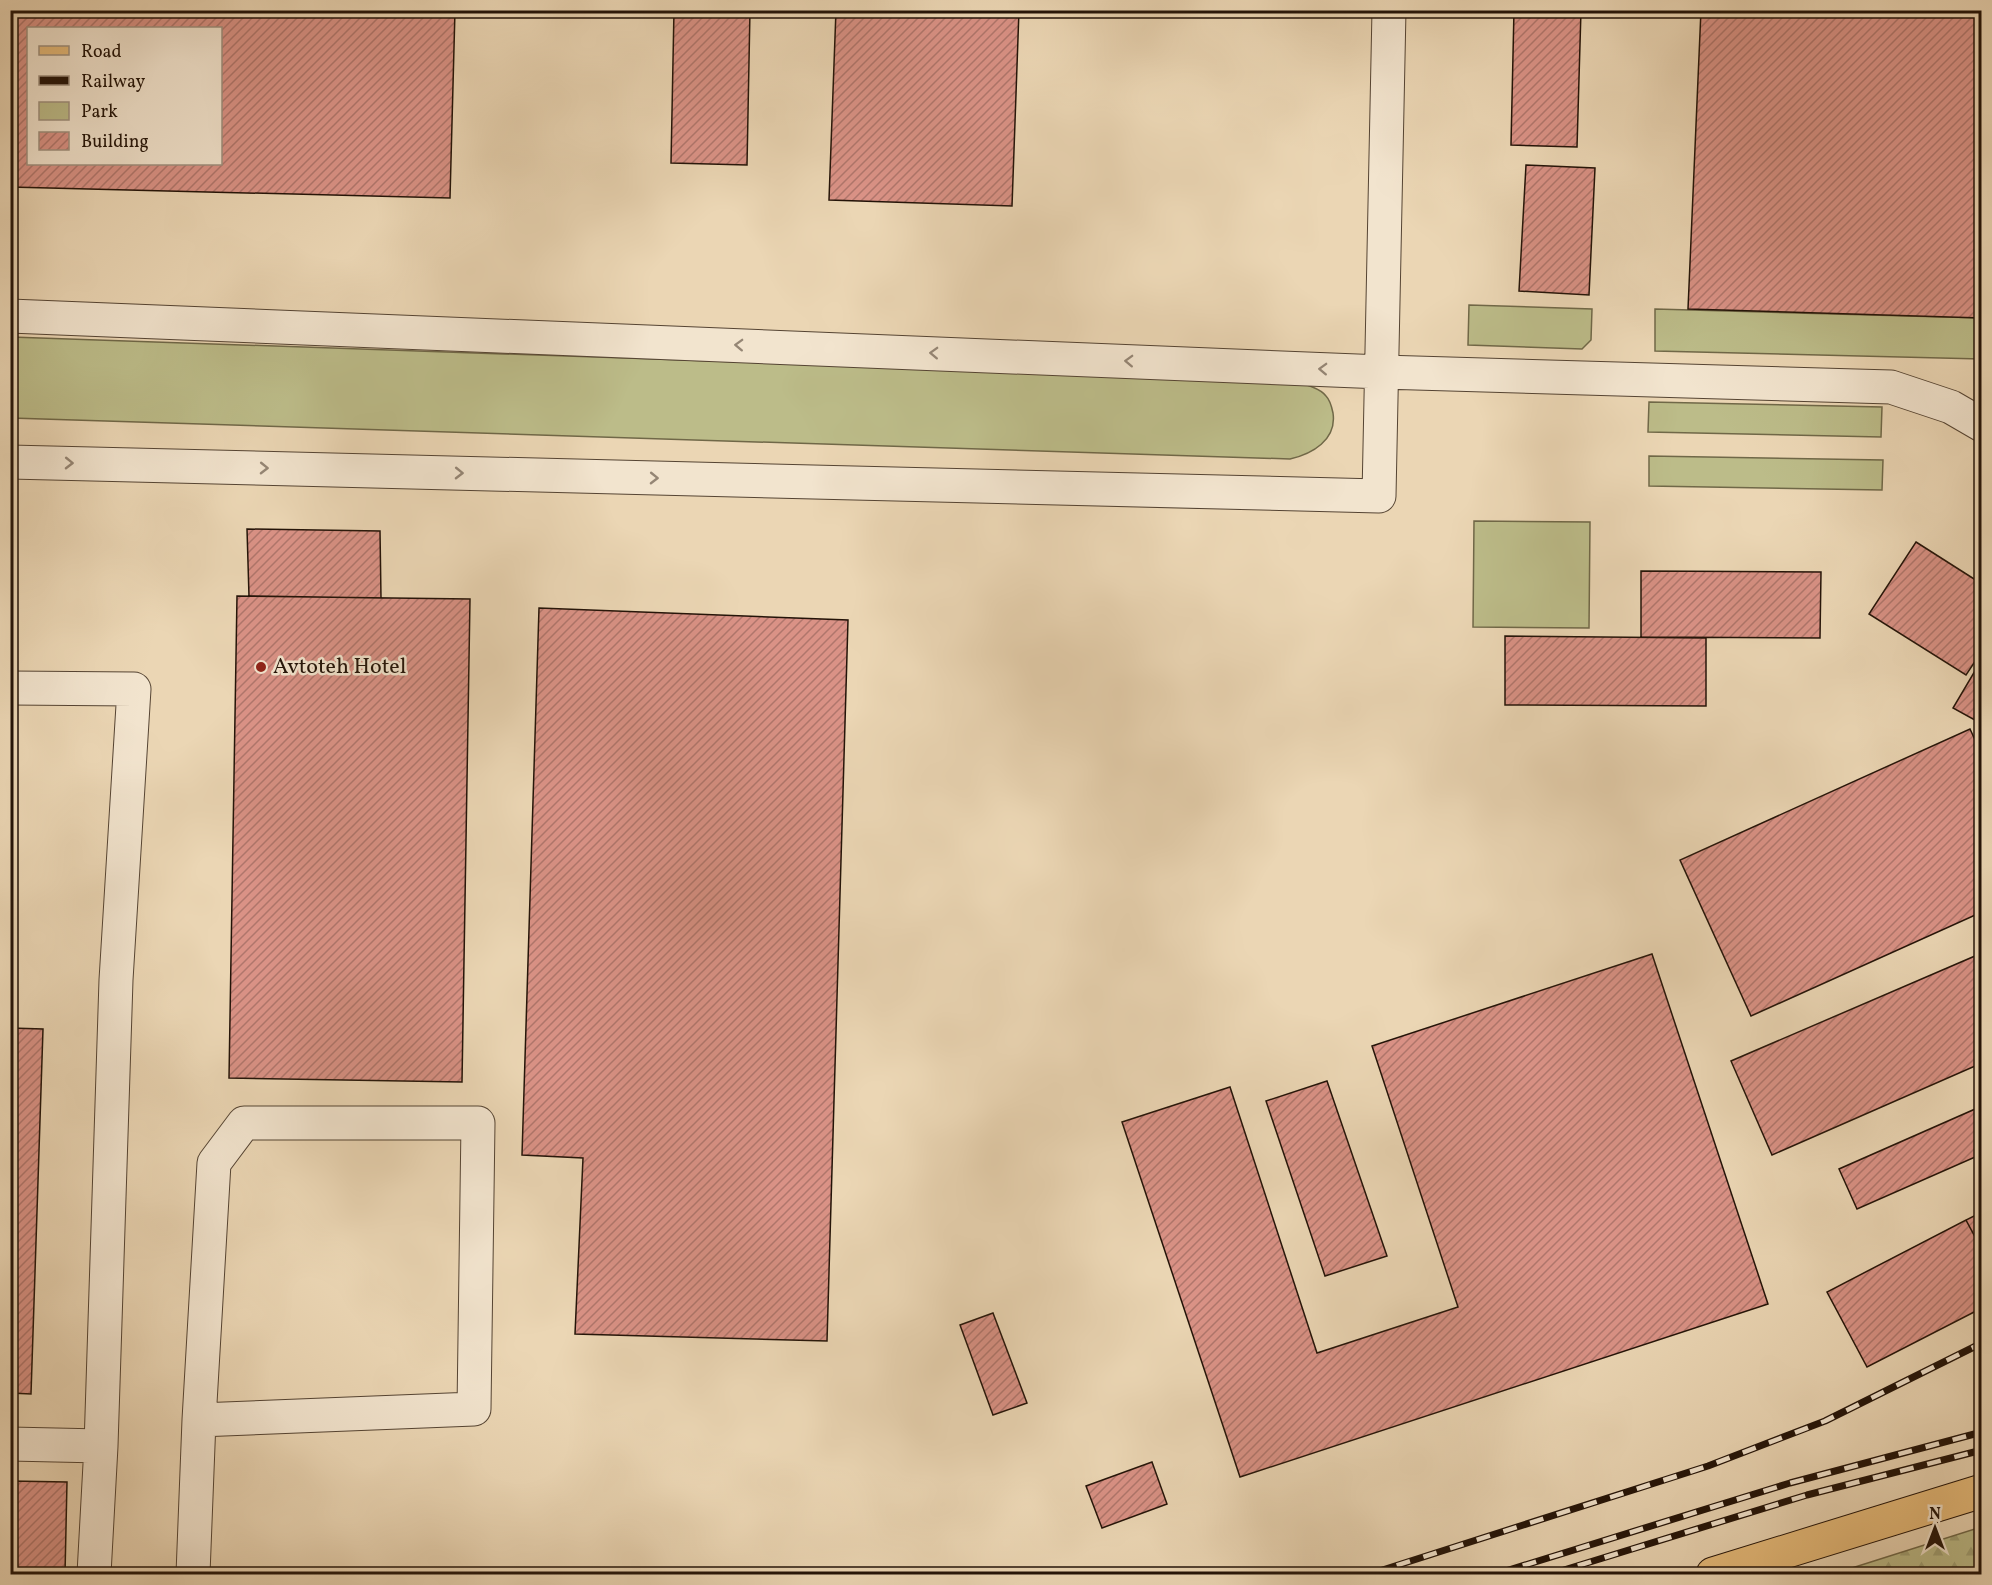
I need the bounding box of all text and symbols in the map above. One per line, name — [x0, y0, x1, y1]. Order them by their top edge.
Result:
legend — [27, 27, 222, 165]
text: Road — [81, 40, 122, 65]
text: Railway — [81, 70, 145, 95]
text: Park — [81, 100, 118, 125]
text: Building — [81, 130, 149, 155]
one-way arrow — [734, 339, 743, 352]
one-way arrow — [929, 347, 938, 360]
one-way arrow — [1124, 355, 1133, 368]
one-way arrow — [1319, 363, 1328, 376]
one-way arrow — [64, 457, 73, 469]
one-way arrow — [259, 462, 268, 474]
one-way arrow — [454, 466, 463, 479]
one-way arrow — [649, 471, 658, 484]
place label: Avtoteh Hotel — [273, 652, 406, 683]
marker: Avtoteh Hotel — [254, 660, 268, 674]
north arrow — [1905, 1498, 1965, 1558]
text: N — [1929, 1504, 1941, 1526]

